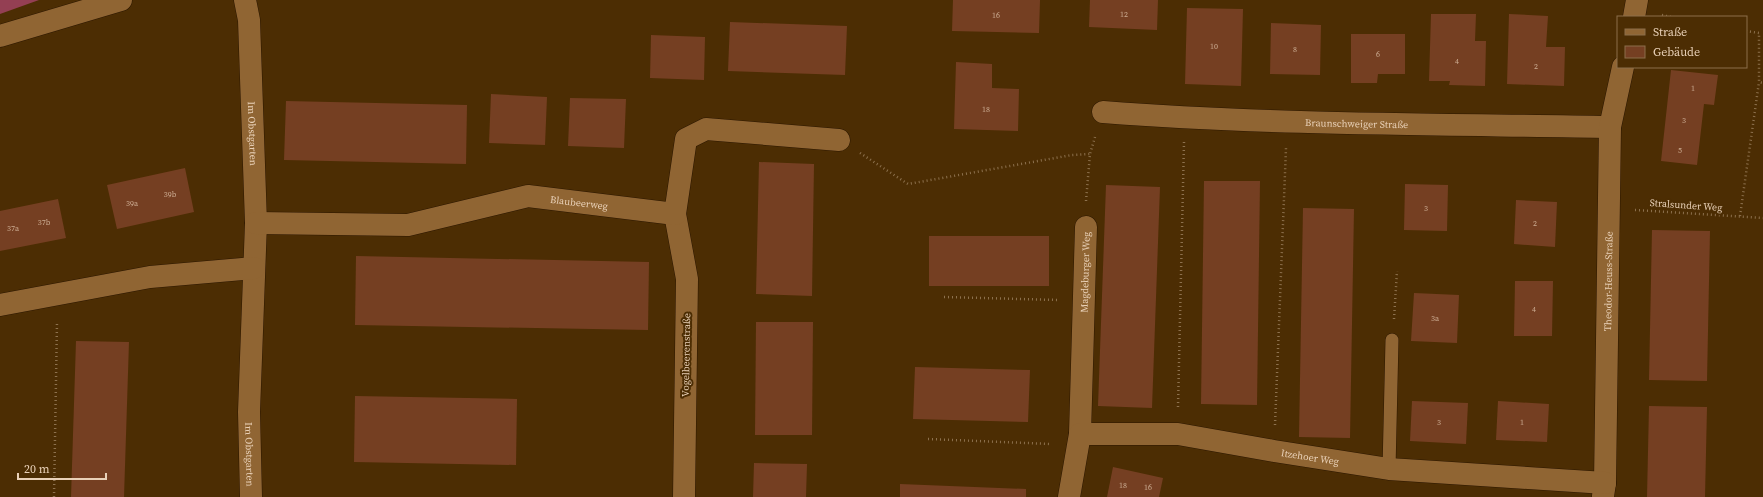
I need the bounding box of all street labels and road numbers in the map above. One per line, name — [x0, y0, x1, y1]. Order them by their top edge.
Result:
street label: Im Obstgarten — [245, 101, 261, 166]
street label: Braunschweiger Straße — [1305, 116, 1408, 131]
street label: Blaubeerweg — [550, 192, 609, 212]
street label: Stralsunder Weg — [1649, 196, 1723, 214]
street label: Magdeburger Weg — [1077, 231, 1092, 313]
street label: Theodor-Heuss-Straße — [1601, 231, 1615, 331]
street label: Vogelbeerenstraße — [679, 313, 693, 397]
street label: Im Obstgarten — [243, 422, 257, 487]
street label: Itzehoer Weg — [1280, 446, 1340, 468]

